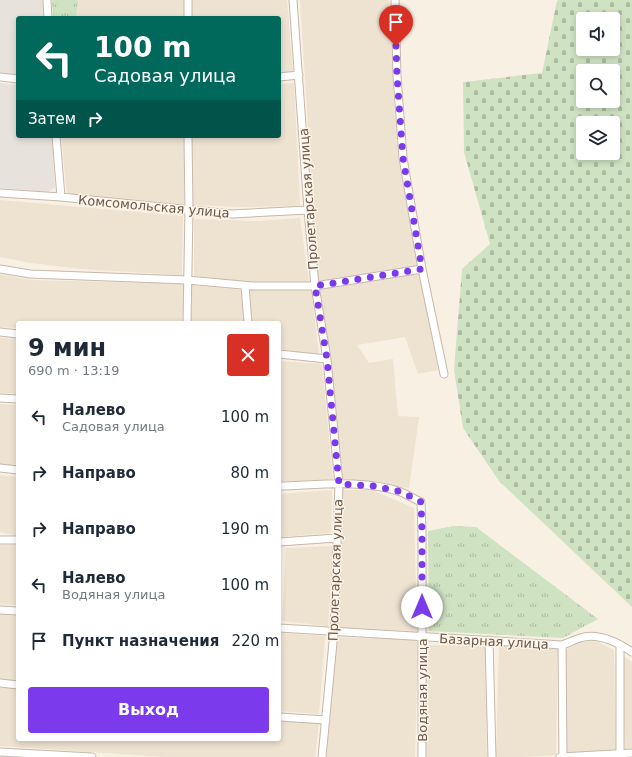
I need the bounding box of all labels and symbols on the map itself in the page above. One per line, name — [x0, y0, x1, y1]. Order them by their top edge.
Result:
pin — [379, 5, 413, 46]
street label: Пролетарская улица — [296, 127, 321, 270]
street label: Комсомольская улица — [78, 192, 230, 221]
street label: Пролетарская улица — [326, 499, 345, 641]
position arrow — [401, 586, 443, 628]
street label: Базарная улица — [439, 631, 549, 652]
street label: Водяная улица — [415, 638, 430, 742]

